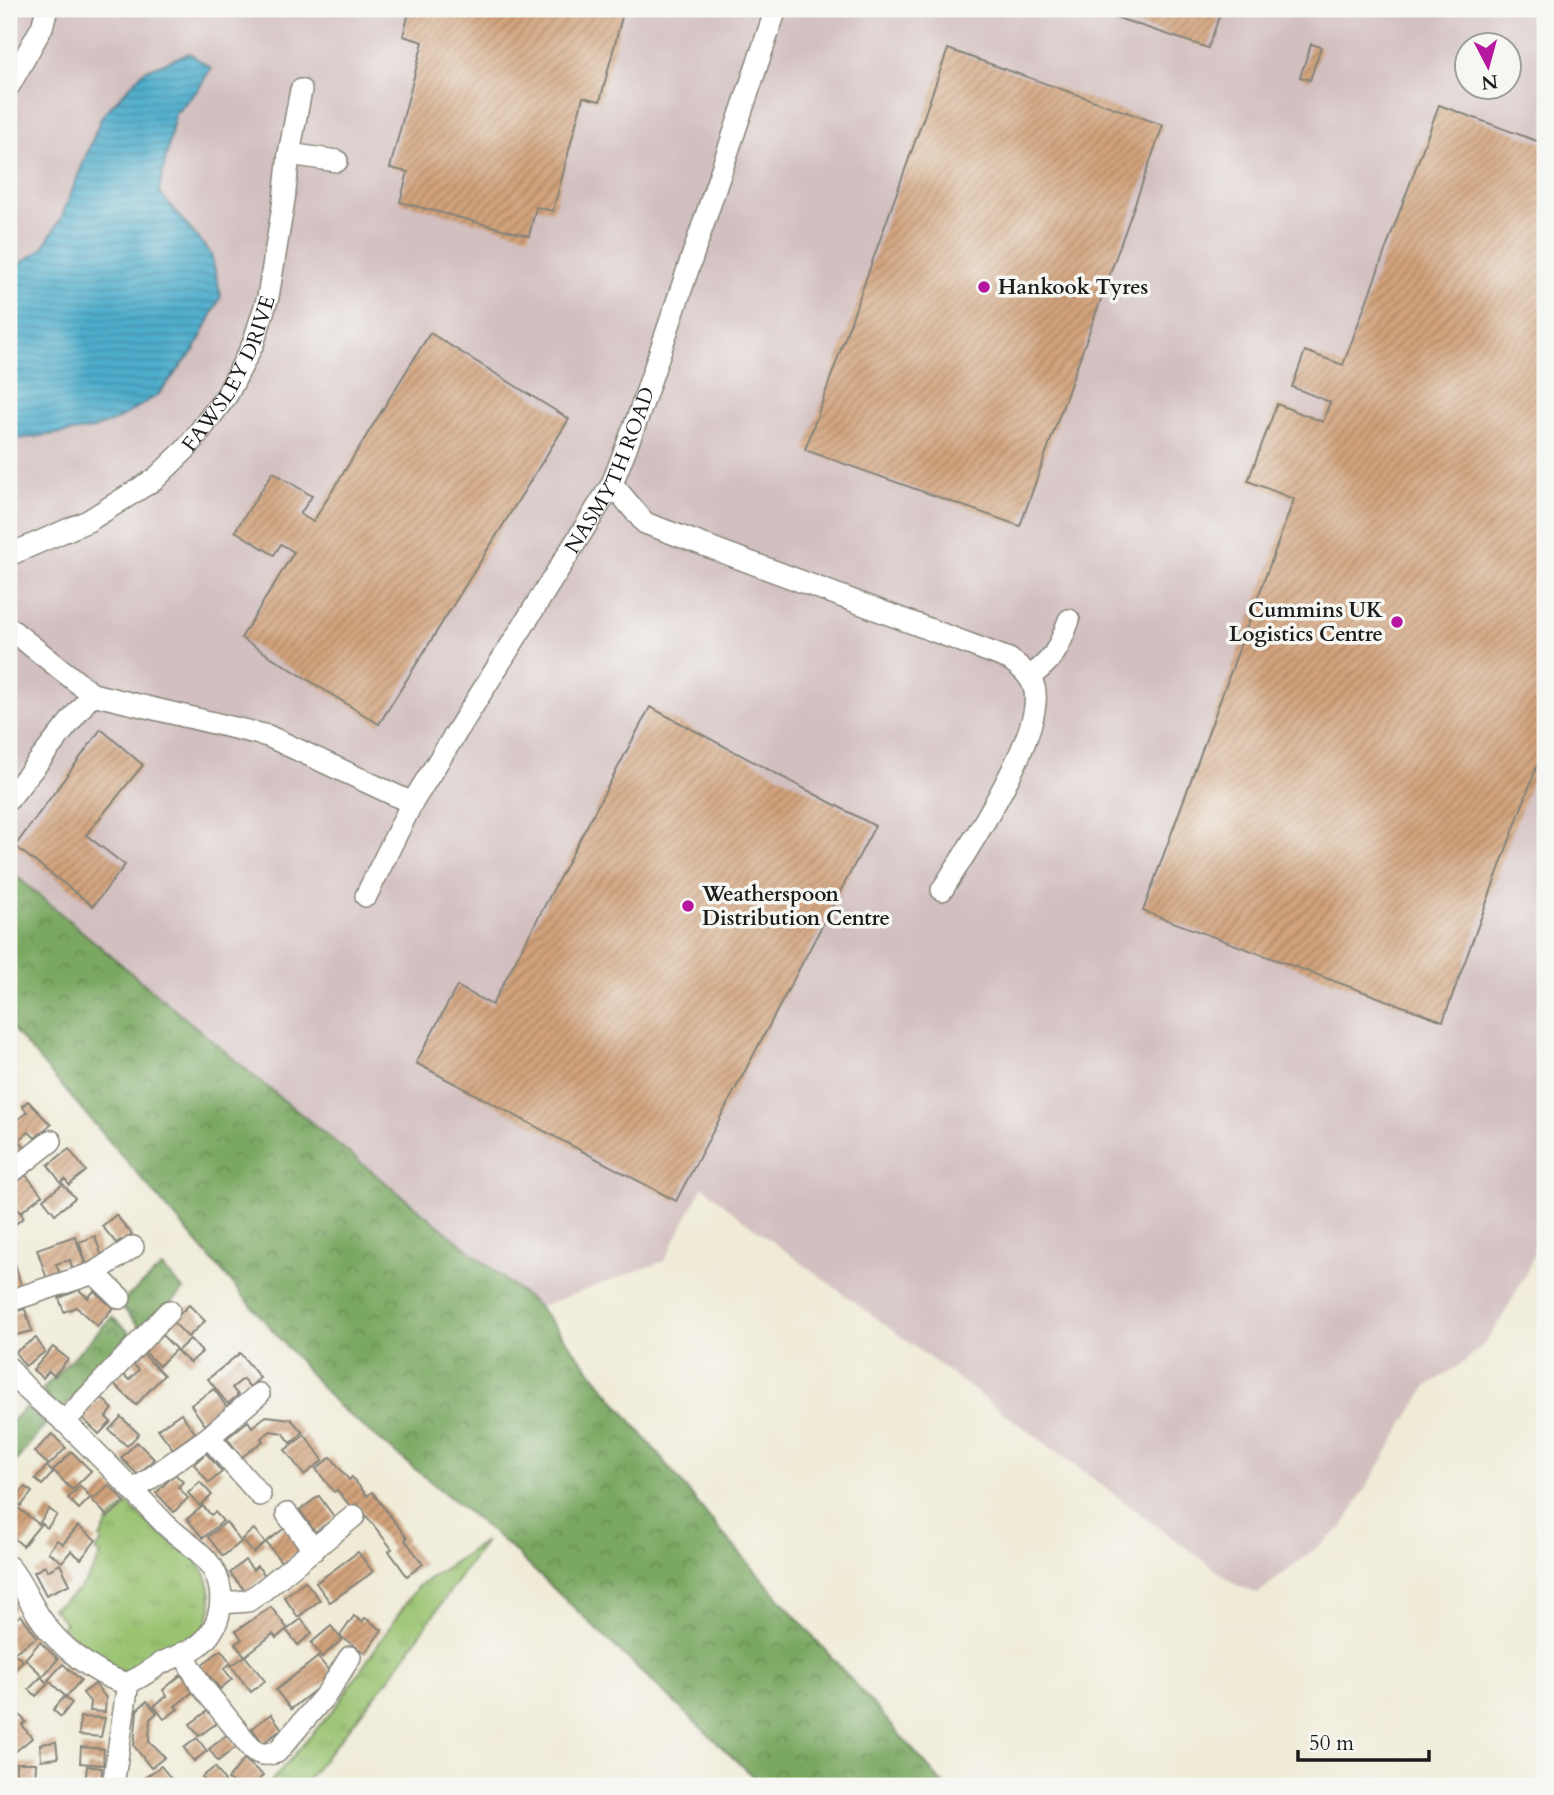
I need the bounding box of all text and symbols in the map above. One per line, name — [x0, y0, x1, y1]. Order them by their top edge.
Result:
north arrow — [1452, 32, 1522, 102]
text: N — [1480, 68, 1499, 96]
place label: Hankook Tyres — [998, 273, 1148, 302]
marker: Hankook Tyres — [976, 279, 992, 295]
street label: FAWSLEY DRIVE — [175, 292, 282, 458]
street label: NASMYTH ROAD — [558, 383, 662, 559]
place label: Cummins UK Logistics Centre — [1229, 596, 1383, 649]
marker: Cummins UK Logistics Centre — [1389, 614, 1405, 630]
place label: Weatherspoon Distribution Centre — [701, 880, 890, 933]
marker: Weatherspoon Distribution Centre — [680, 898, 696, 914]
scale bar — [1298, 1718, 1430, 1762]
text: 50 m — [1309, 1729, 1354, 1758]

